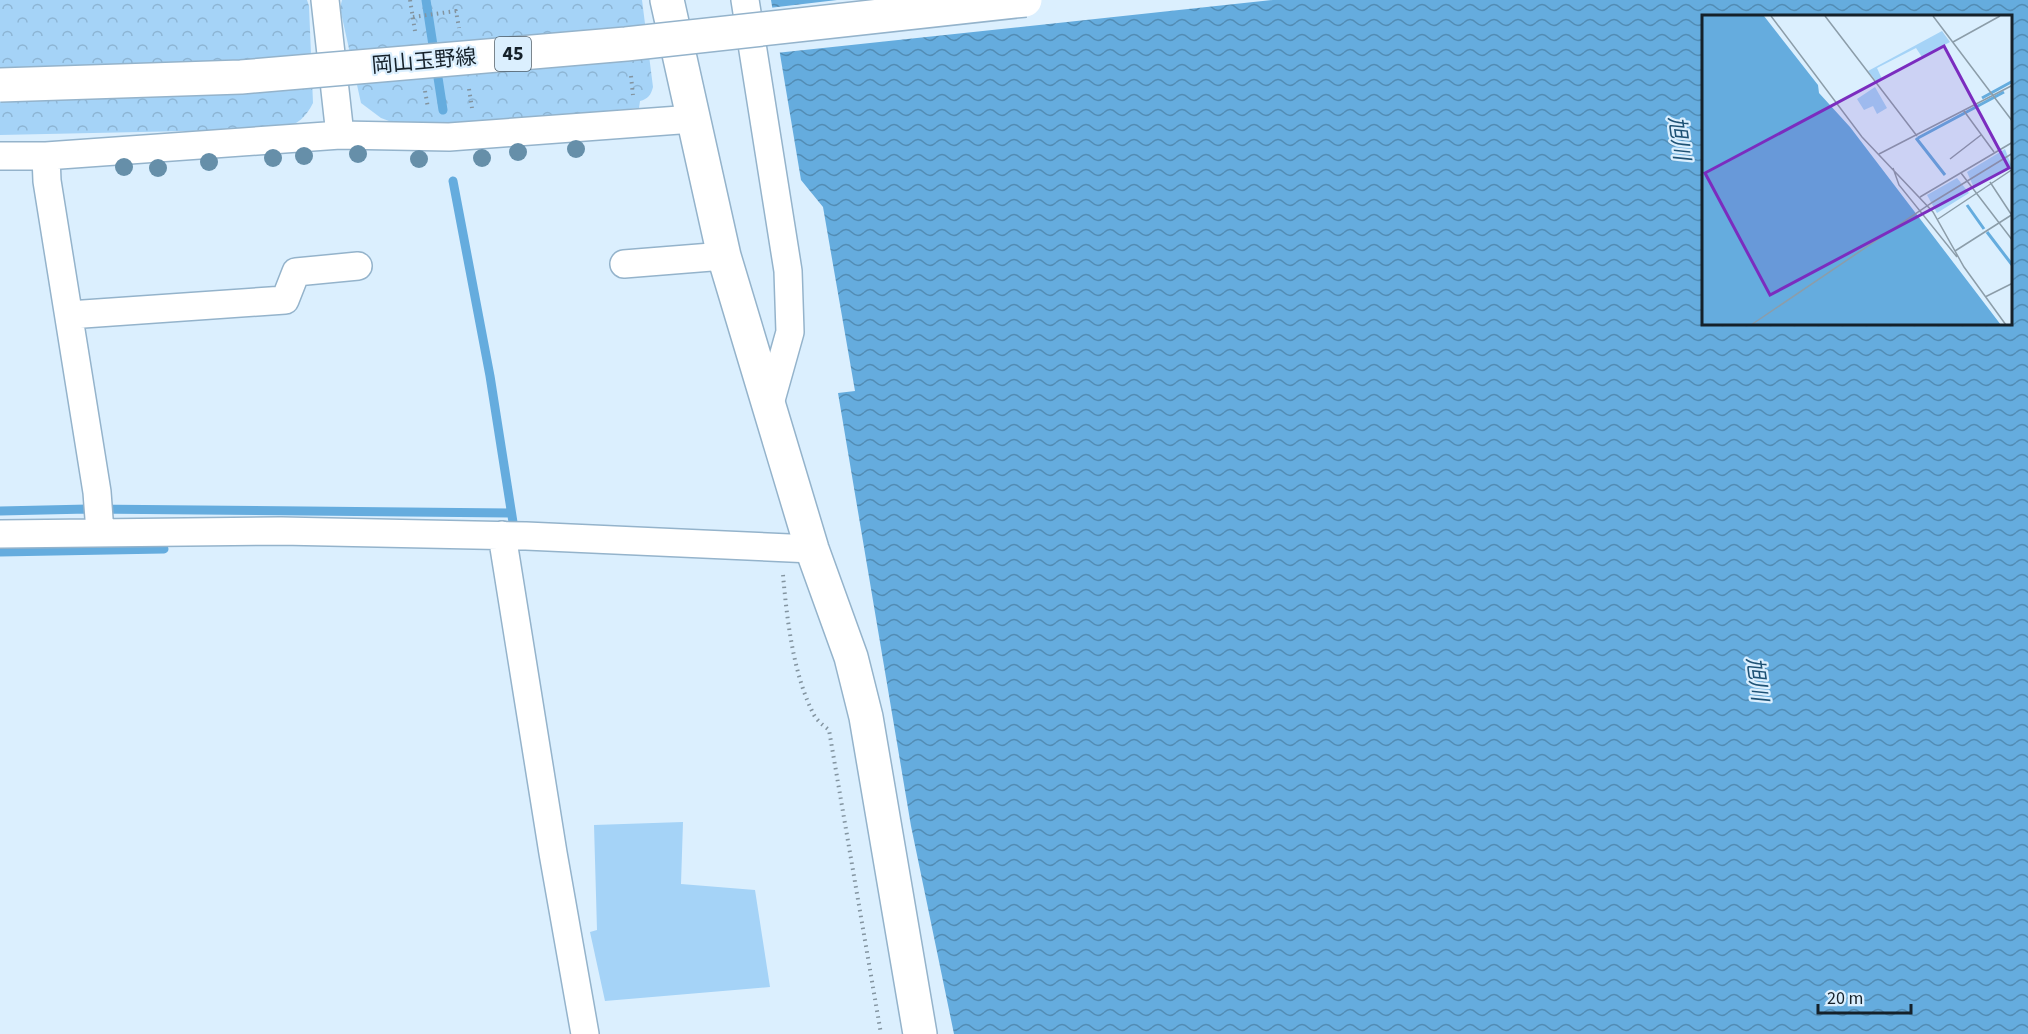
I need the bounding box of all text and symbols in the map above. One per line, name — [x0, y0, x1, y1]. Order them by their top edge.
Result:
inset map — [1702, 15, 2013, 326]
road number: 45 — [495, 37, 531, 71]
street label: 岡山玉野線 — [370, 41, 478, 81]
water label: 旭川 — [1660, 114, 1698, 164]
water label: 旭川 — [1738, 655, 1776, 705]
scale bar — [1818, 977, 1911, 1015]
text: 20 m — [1827, 986, 1863, 1011]

